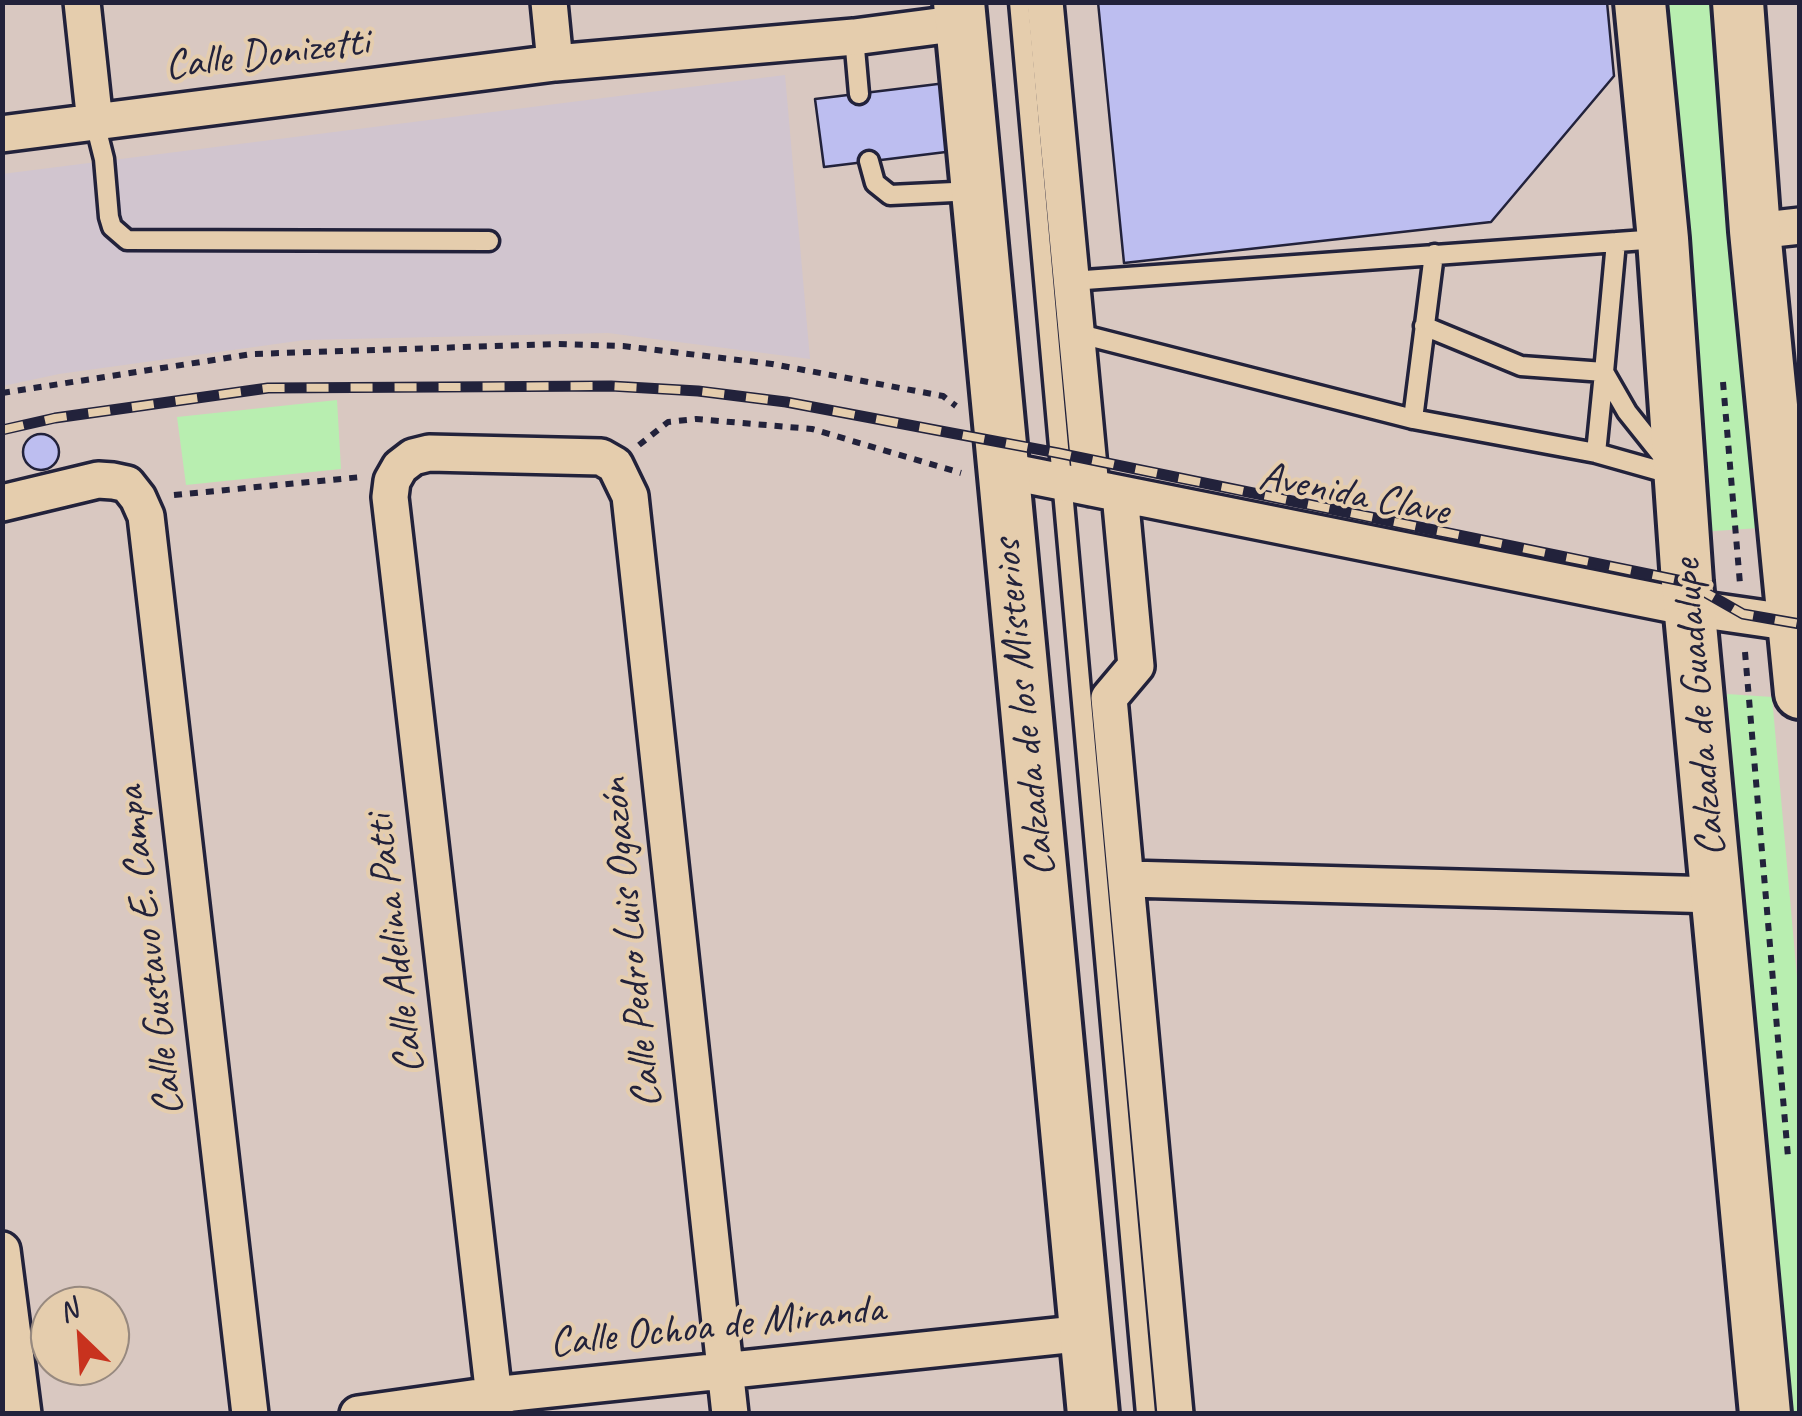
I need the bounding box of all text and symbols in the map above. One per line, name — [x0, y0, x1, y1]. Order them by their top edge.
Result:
street label: Calle Donizetti — [162, 17, 372, 93]
street label: Avenida Clave — [1255, 452, 1453, 538]
street label: Calzada de los Misterios — [982, 537, 1068, 879]
street label: Calzada de Guadalupe — [1662, 557, 1738, 859]
street label: Calle Pedro Luis Ogazón — [590, 776, 674, 1110]
street label: Calle Gustavo E. Campa — [106, 784, 196, 1118]
street label: Calle Adelina Patti — [355, 812, 437, 1076]
street label: Calle Ochoa de Miranda — [547, 1284, 887, 1370]
north arrow — [30, 1286, 130, 1386]
text: N — [53, 1291, 83, 1330]

